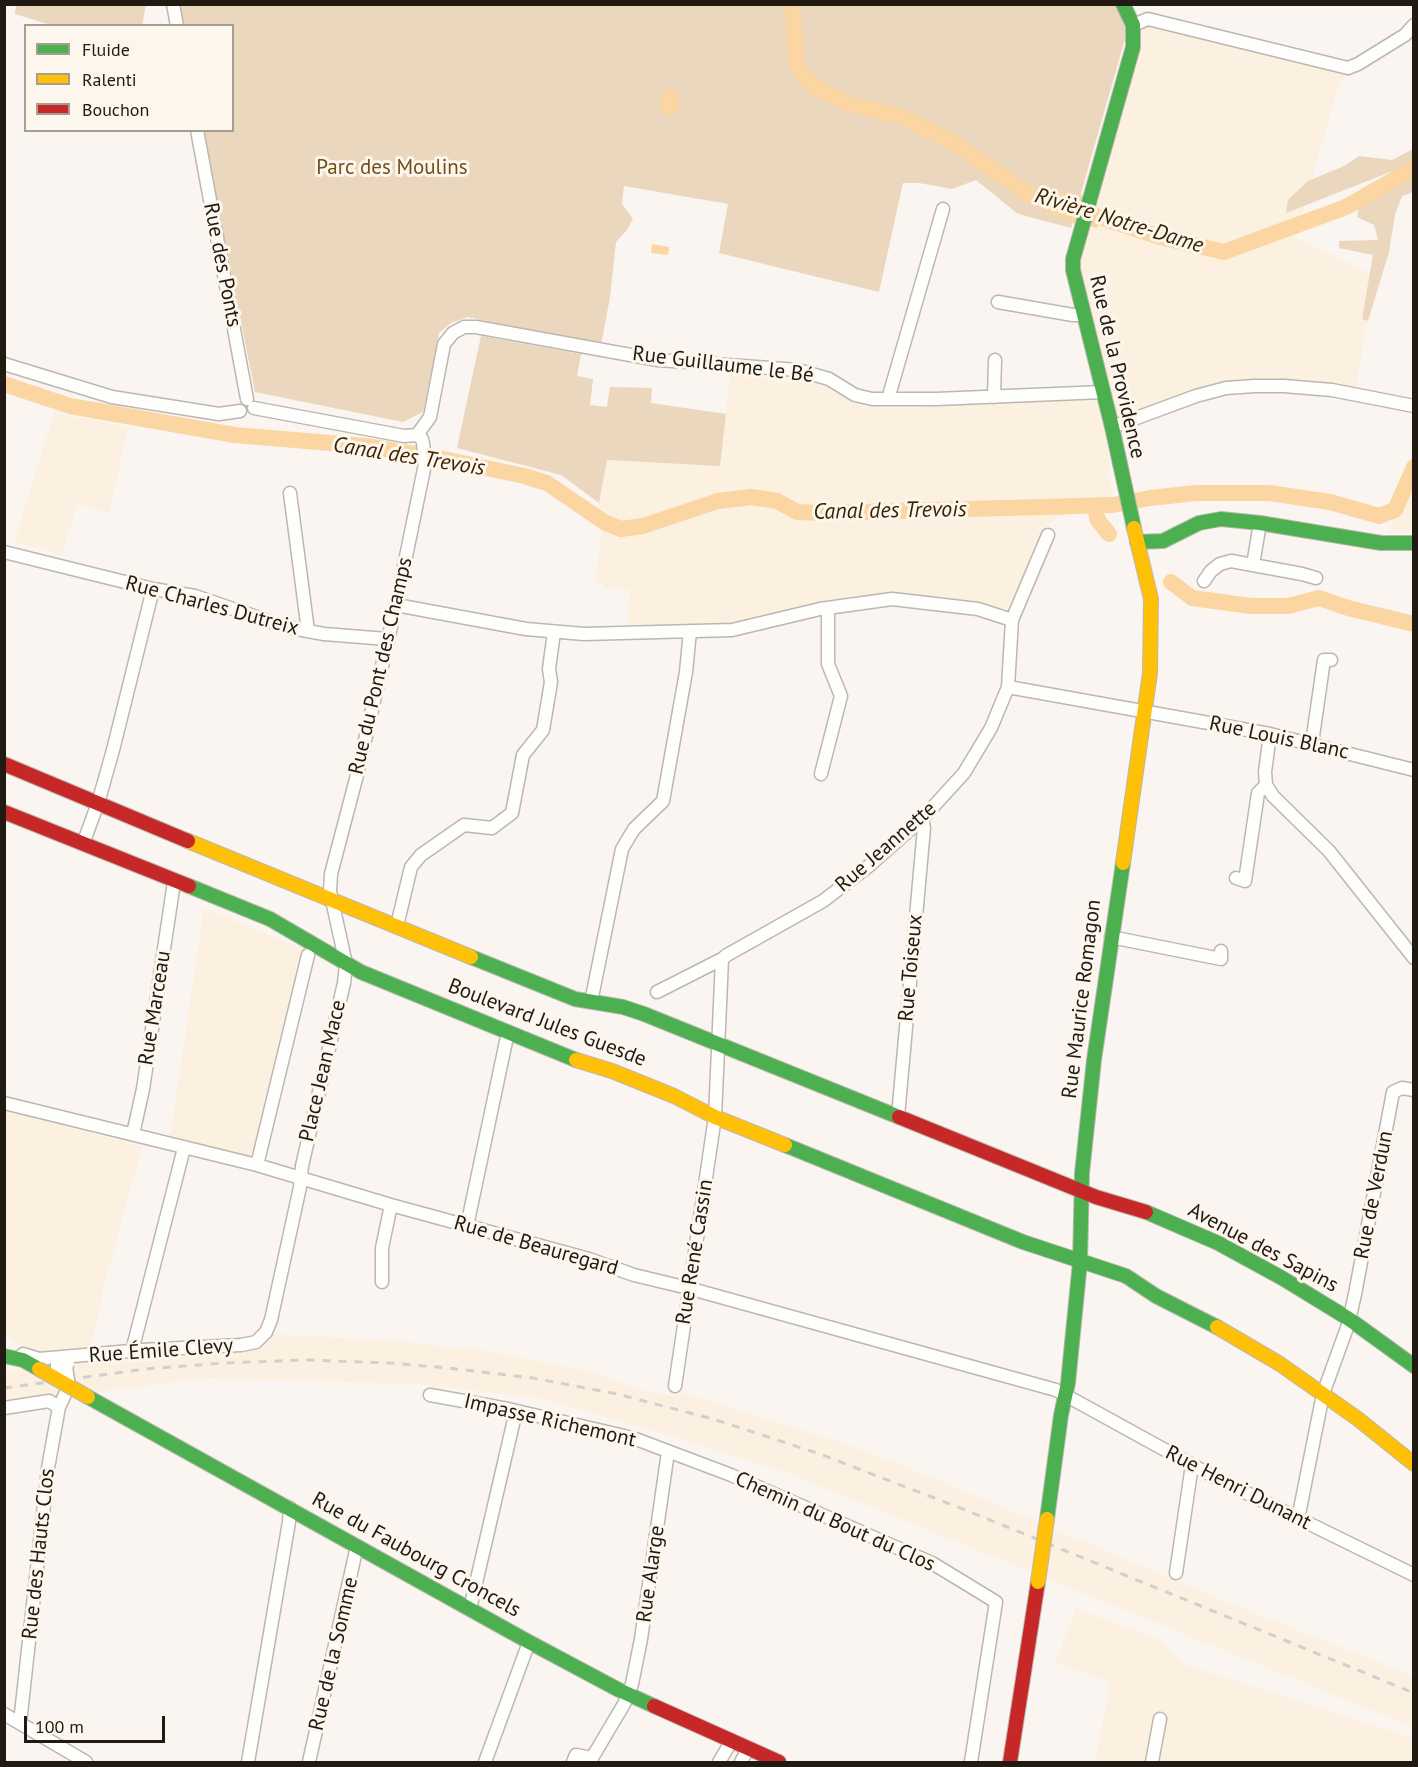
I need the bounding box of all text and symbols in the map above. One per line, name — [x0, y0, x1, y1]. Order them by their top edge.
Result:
legend — [24, 24, 234, 132]
text: Fluide — [82, 38, 130, 61]
text: Ralenti — [82, 68, 137, 91]
text: Bouchon — [82, 98, 149, 121]
park label: Parc des Moulins — [316, 155, 468, 181]
water label: Rivière Notre-Dame — [1031, 183, 1207, 259]
street label: Rue des Ponts — [198, 201, 246, 329]
street label: Rue de la Providence — [1084, 273, 1150, 461]
street label: Rue Guillaume le Bé — [631, 341, 815, 389]
water label: Canal des Trevois — [331, 432, 487, 482]
water label: Canal des Trevois — [813, 496, 967, 526]
street label: Rue du Pont des Champs — [344, 555, 418, 777]
street label: Rue Charles Dutreix — [122, 571, 302, 641]
street label: Rue Louis Blanc — [1207, 711, 1351, 765]
street label: Rue Jeannette — [830, 796, 942, 898]
street label: Rue Maurice Romagon — [1057, 898, 1107, 1100]
street label: Rue Toiseux — [894, 913, 928, 1023]
street label: Rue Marceau — [134, 949, 176, 1067]
street label: Boulevard Jules Guesde — [444, 974, 650, 1072]
street label: Place Jean Mace — [294, 998, 352, 1144]
street label: Rue de Verdun — [1349, 1129, 1399, 1261]
street label: Rue René Cassin — [671, 1178, 719, 1326]
street label: Avenue des Sapins — [1184, 1198, 1342, 1298]
street label: Rue de Beauregard — [451, 1210, 621, 1282]
street label: Rue Émile Clevy — [88, 1333, 234, 1369]
street label: Impasse Richemont — [462, 1389, 638, 1453]
street label: Rue Henri Dunant — [1161, 1440, 1315, 1536]
street label: Rue des Hauts Clos — [17, 1467, 61, 1641]
street label: Chemin du Bout du Clos — [731, 1467, 939, 1577]
street label: Rue du Faubourg Croncels — [307, 1487, 525, 1623]
street label: Rue Alarge — [632, 1524, 670, 1624]
street label: Rue de la Somme — [304, 1575, 364, 1733]
scale bar — [27, 1704, 168, 1742]
text: 100 m — [35, 1715, 84, 1738]

